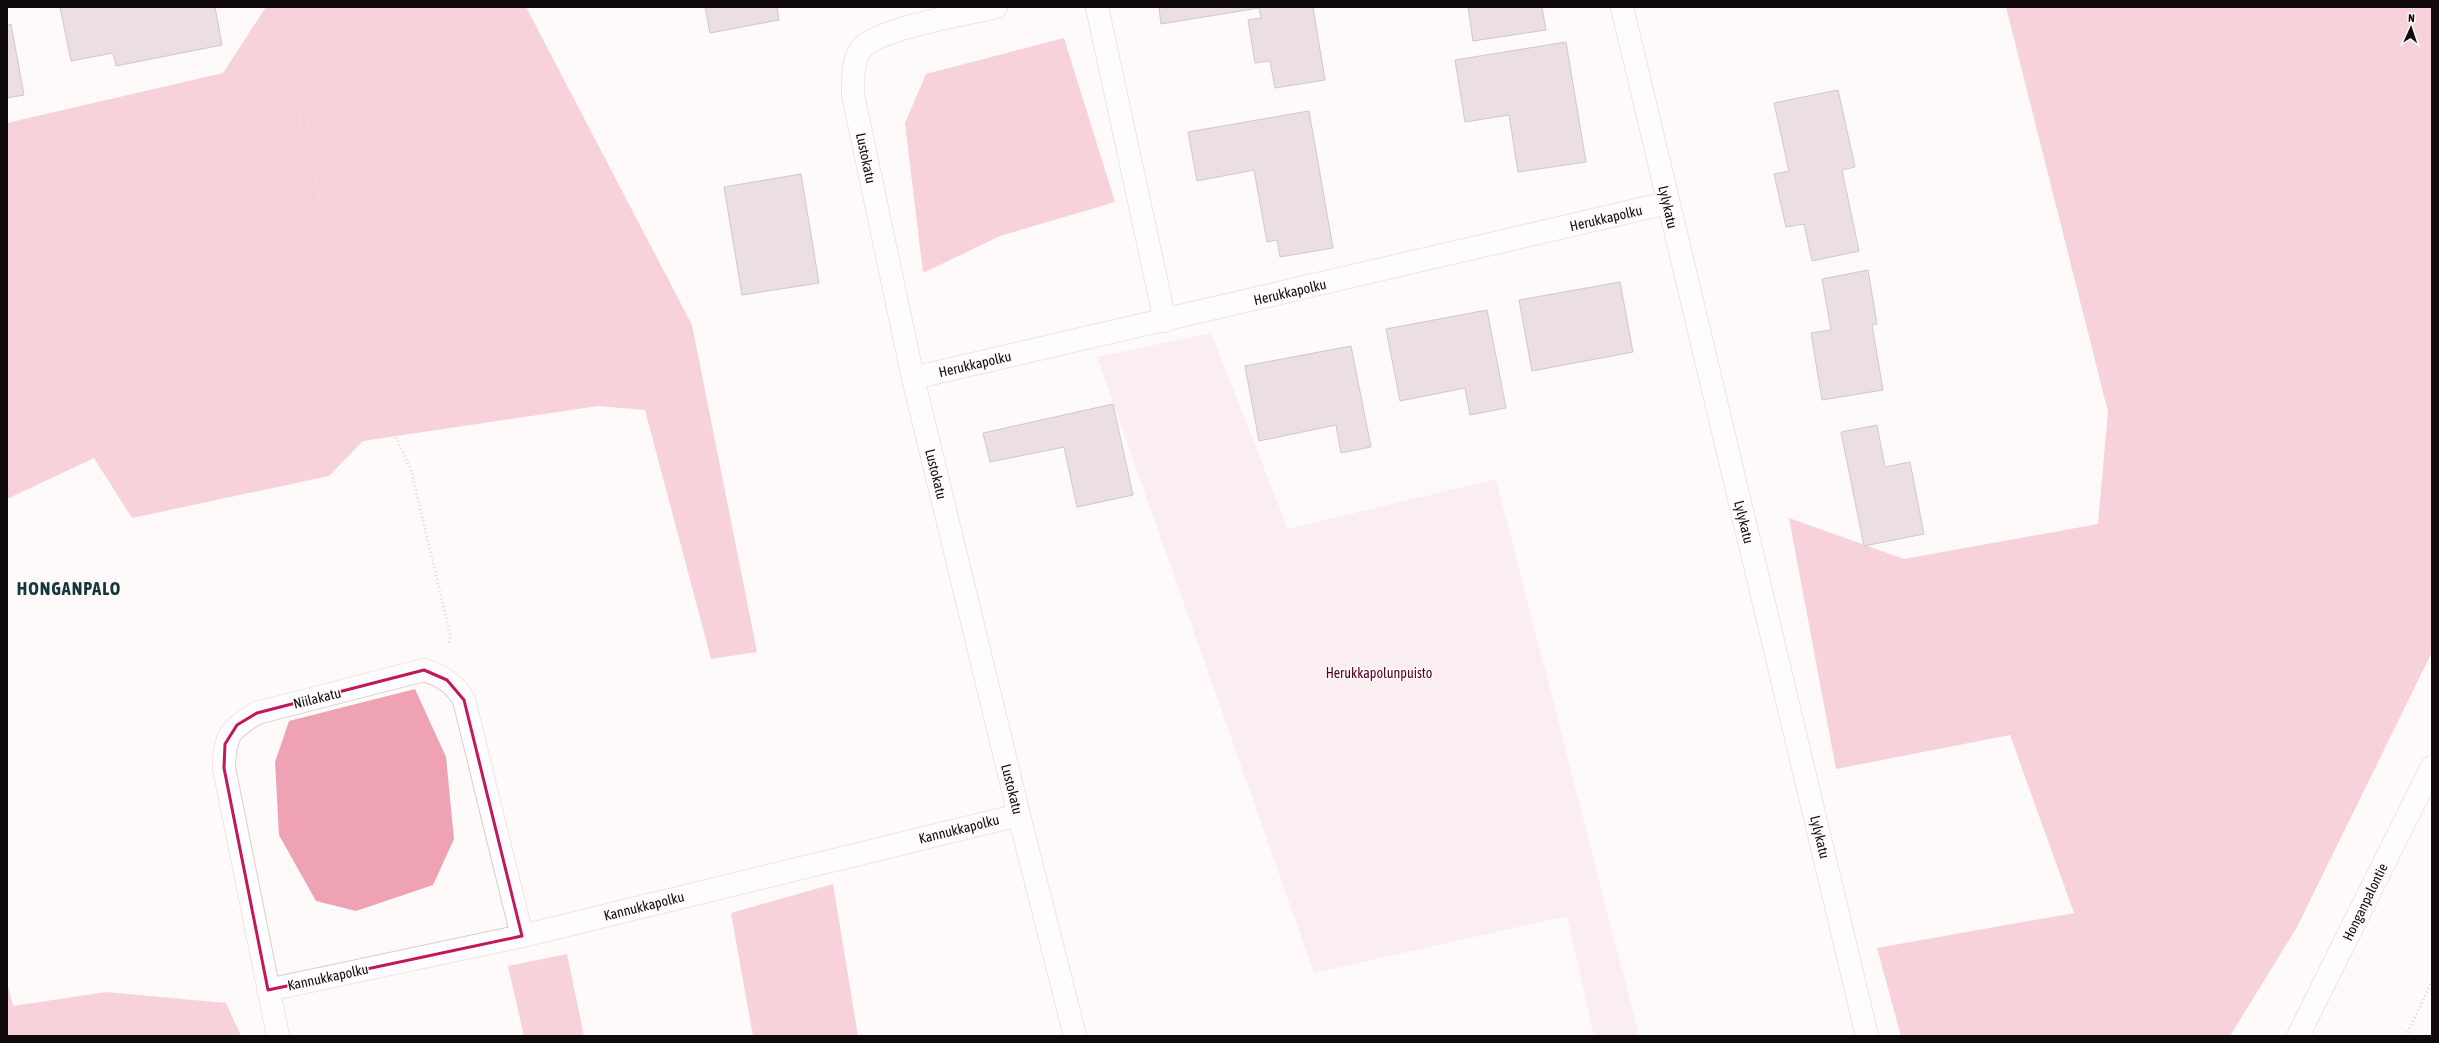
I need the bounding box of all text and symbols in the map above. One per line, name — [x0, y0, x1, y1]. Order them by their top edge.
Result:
north arrow — [2391, 8, 2431, 48]
text: N — [2408, 12, 2415, 24]
street label: Lustokatu — [853, 131, 879, 185]
street label: Lylykatu — [1655, 184, 1681, 230]
street label: Herukkapolku — [1568, 202, 1644, 234]
street label: Herukkapolku — [1252, 276, 1328, 308]
street label: Herukkapolku — [937, 348, 1013, 380]
street label: Lustokatu — [922, 447, 950, 501]
street label: Lylykatu — [1731, 499, 1757, 545]
district label: HONGANPALO — [17, 578, 121, 599]
park label: Herukkapolunpuisto — [1326, 665, 1432, 681]
street label: Niilakatu — [292, 684, 342, 712]
street label: Lustokatu — [998, 762, 1026, 816]
street label: Kannukkapolku — [917, 811, 1001, 847]
street label: Lylykatu — [1807, 814, 1833, 860]
street label: Honganpalontie — [2339, 861, 2391, 943]
street label: Kannukkapolku — [602, 888, 686, 924]
street label: Kannukkapolku — [286, 961, 370, 993]

